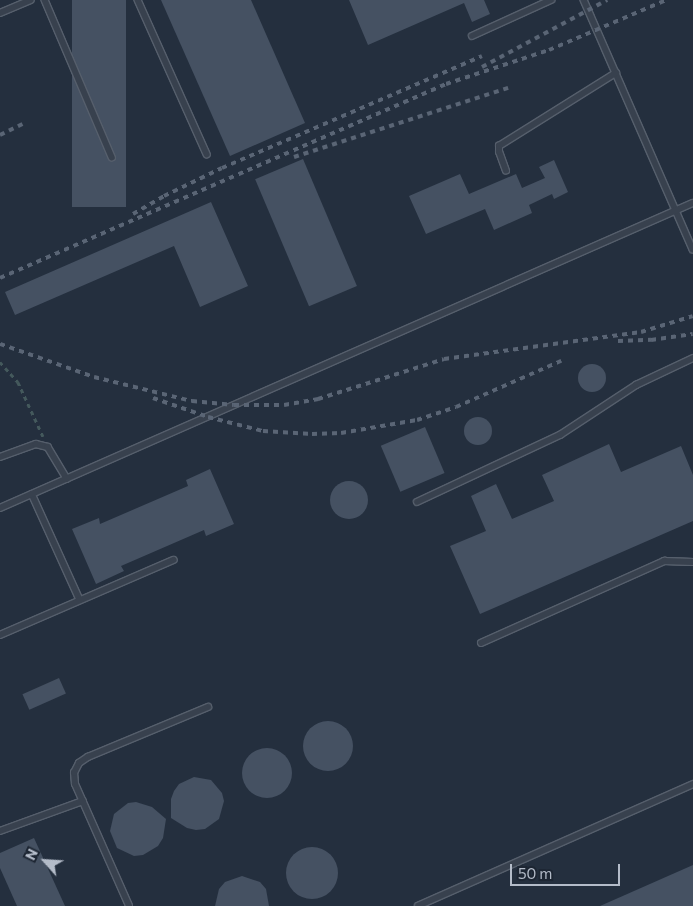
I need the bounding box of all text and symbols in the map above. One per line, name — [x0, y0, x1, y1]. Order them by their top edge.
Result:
north arrow — [20, 836, 70, 886]
text: N — [21, 846, 41, 863]
scale bar — [513, 854, 623, 886]
text: 50 m — [518, 864, 552, 882]

